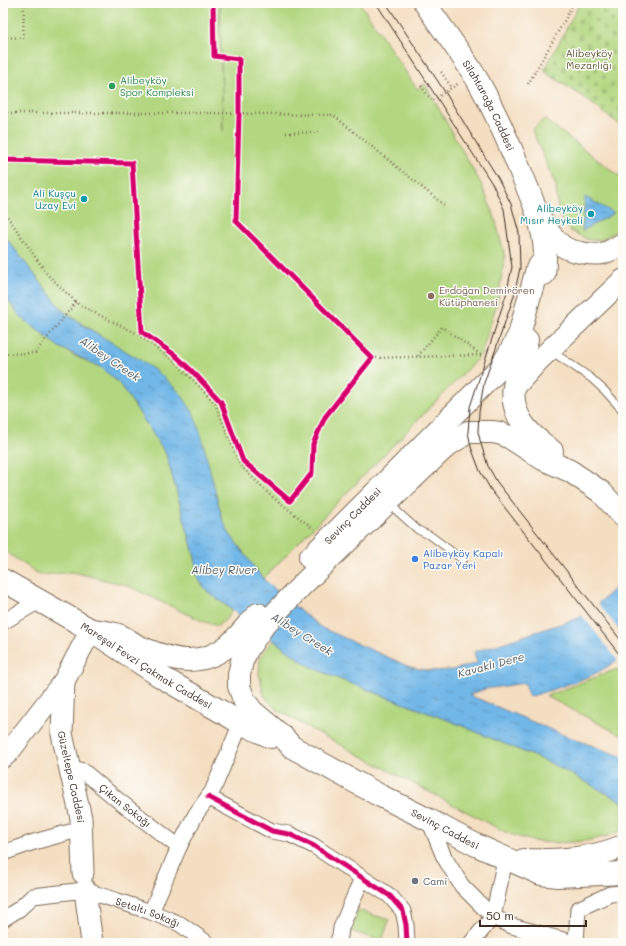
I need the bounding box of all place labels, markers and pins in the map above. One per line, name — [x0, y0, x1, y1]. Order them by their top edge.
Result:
place label: Alibeyköy Spor Kompleksi — [120, 73, 194, 99]
marker: Alibeyköy Spor Kompleksi — [107, 81, 117, 91]
place label: Ali Kuşçu Uzay Evi — [33, 186, 76, 212]
marker: Ali Kuşçu Uzay Evi — [79, 194, 89, 204]
place label: Alibeyköy Mısır Heykeli — [520, 201, 583, 227]
marker: Alibeyköy Mısır Heykeli — [586, 209, 596, 219]
place label: Erdoğan Demirören Kütüphanesi — [439, 283, 535, 309]
marker: Erdoğan Demirören Kütüphanesi — [426, 291, 436, 301]
place label: Alibeyköy Kapalı Pazar Yeri — [423, 546, 503, 572]
marker: Alibeyköy Kapalı Pazar Yeri — [410, 554, 420, 564]
place label: Cami — [423, 874, 447, 888]
marker: Cami — [410, 876, 420, 886]

